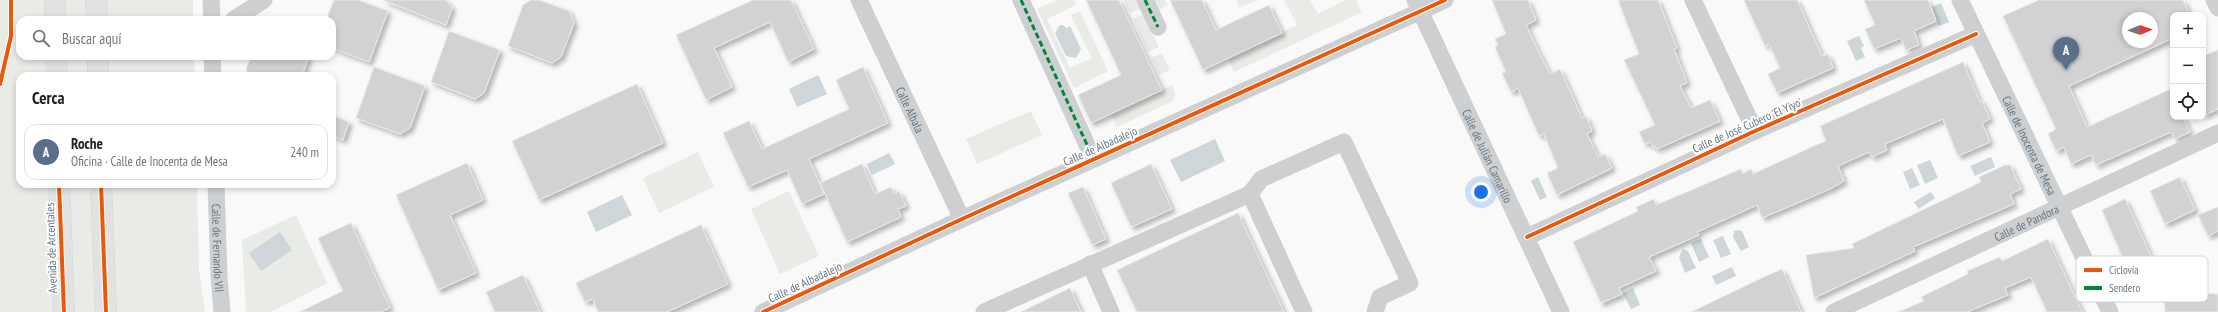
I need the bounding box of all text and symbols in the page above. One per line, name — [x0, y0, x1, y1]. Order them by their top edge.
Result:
north arrow — [2122, 12, 2158, 48]
map controls — [2170, 12, 2206, 120]
button: + — [2170, 12, 2206, 48]
search box — [16, 16, 336, 60]
icon: search — [30, 27, 52, 49]
text: Buscar aquí — [62, 29, 122, 48]
pin: A — [2053, 37, 2079, 70]
button: − — [2170, 48, 2206, 84]
street label: Calle Albala — [893, 84, 928, 135]
button: locate — [2170, 84, 2206, 120]
text: Cerca — [32, 87, 65, 109]
street label: Calle de Inocenta de Mesa — [2000, 93, 2060, 197]
street label: Calle de José Cubero 'El Yiyo' — [1690, 94, 1804, 156]
street label: Calle de Julián Camarillo — [1460, 107, 1516, 205]
street label: Calle de Albadalejo — [1061, 123, 1139, 169]
text: Roche — [71, 134, 103, 153]
text: A — [43, 144, 49, 161]
text: 240 m — [290, 144, 319, 161]
text: Oficina · Calle de Inocenta de Mesa — [71, 153, 228, 170]
your location — [1471, 182, 1491, 202]
street label: Calle de Pandora — [1991, 201, 2061, 244]
street label: Avenida de Arcentales — [42, 202, 60, 294]
street label: Calle de Fernando VII — [209, 204, 228, 293]
legend — [2076, 256, 2208, 302]
street label: Calle de Albadalejo — [766, 258, 844, 306]
text: Ciclovía — [2109, 263, 2139, 277]
text: Sendero — [2109, 281, 2140, 295]

